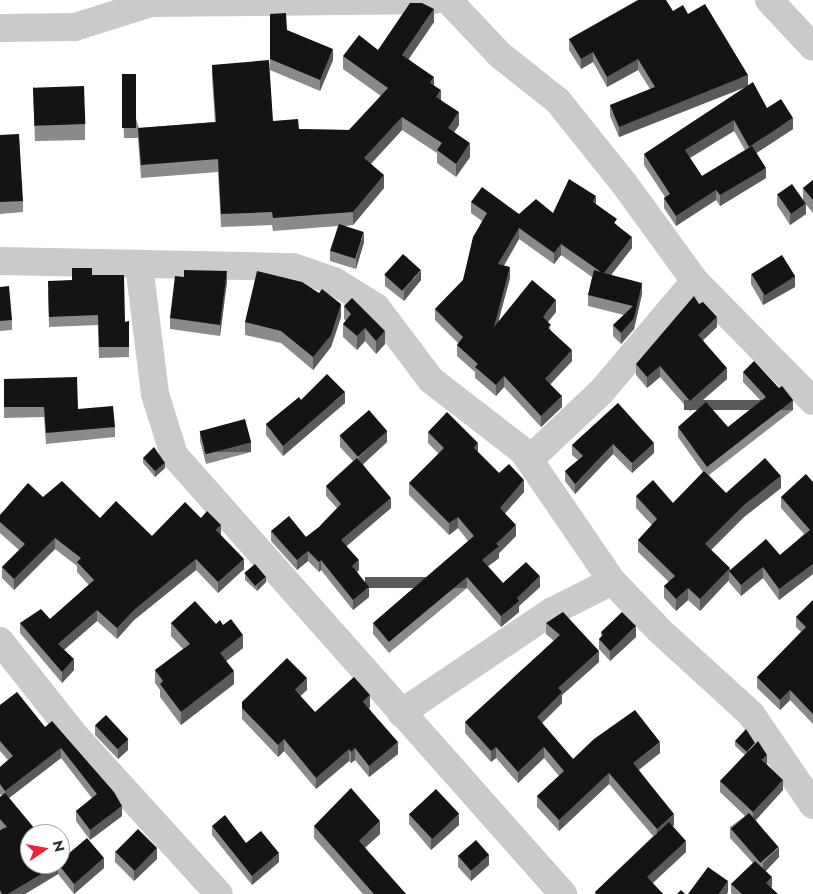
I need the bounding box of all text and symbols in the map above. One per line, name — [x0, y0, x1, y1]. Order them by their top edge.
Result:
north arrow — [20, 824, 70, 874]
text: N — [48, 839, 70, 854]

